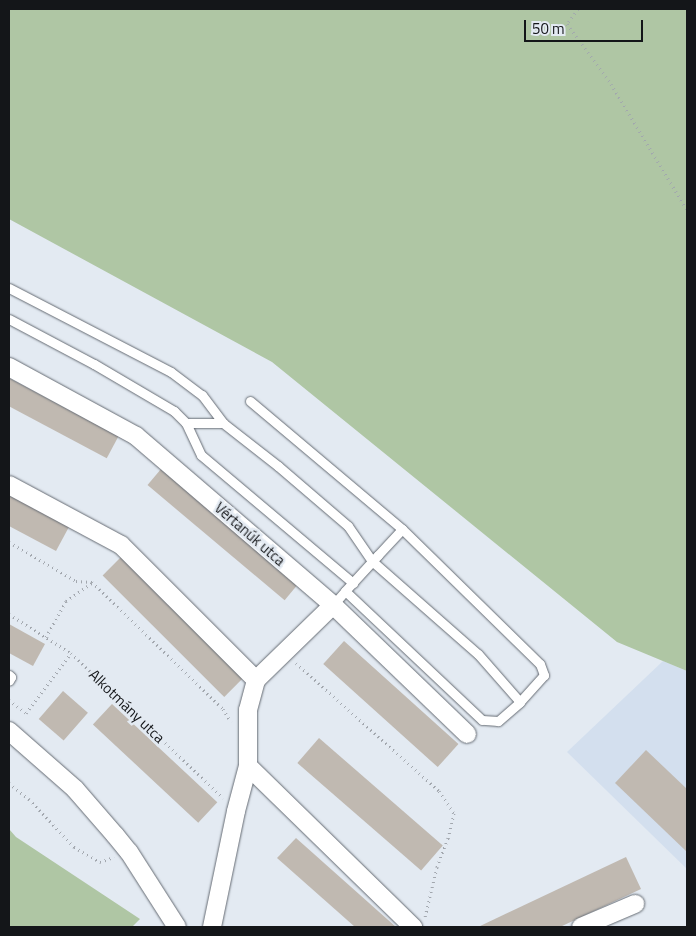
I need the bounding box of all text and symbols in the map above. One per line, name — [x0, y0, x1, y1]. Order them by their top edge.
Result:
scale bar — [526, 10, 645, 42]
text: 50 m — [532, 17, 565, 40]
street label: Vértanúk utca — [211, 498, 289, 570]
street label: Alkotmány utca — [85, 665, 169, 747]

